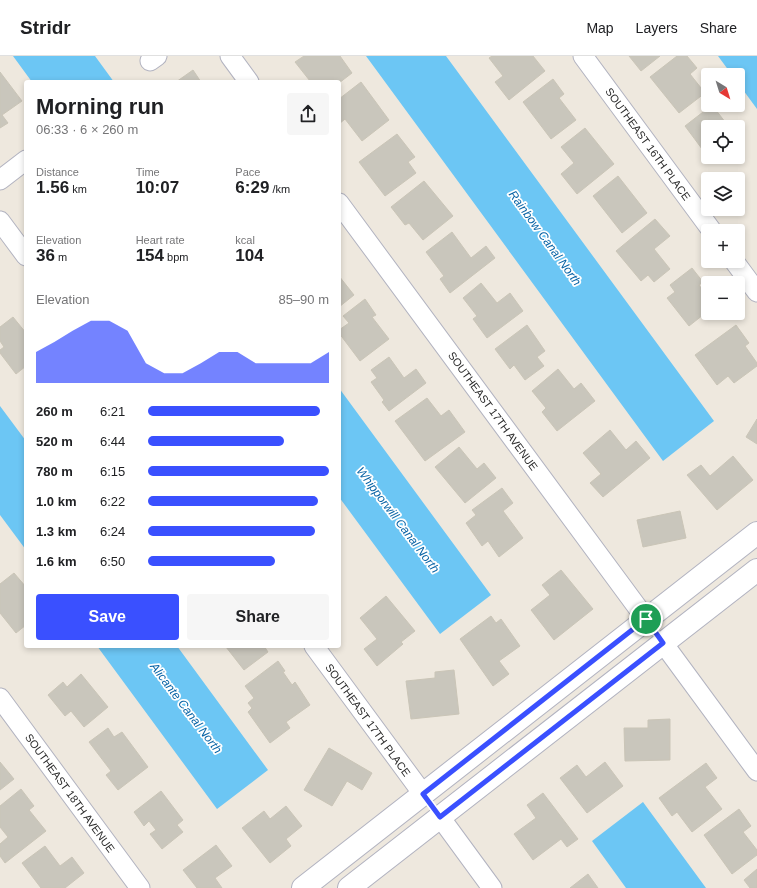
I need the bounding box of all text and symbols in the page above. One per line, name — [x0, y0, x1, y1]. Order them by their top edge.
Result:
text: Stridr — [20, 17, 71, 38]
text: Map — [586, 20, 614, 36]
text: Layers — [636, 20, 678, 36]
text: Share — [700, 20, 737, 36]
north arrow — [701, 68, 745, 112]
map controls — [701, 68, 745, 320]
street label: SOUTHEAST 16TH PLACE — [603, 85, 693, 203]
button: share — [287, 93, 329, 135]
text: Morning run — [36, 94, 164, 119]
button: locate — [701, 120, 745, 164]
text: 06:33 · 6 × 260 m — [36, 122, 138, 137]
text: Distance — [36, 166, 79, 178]
text: Time — [136, 166, 160, 178]
text: Pace — [235, 166, 260, 178]
button: layers — [701, 172, 745, 216]
text: 1.56 — [36, 178, 69, 197]
text: 10:07 — [136, 178, 179, 197]
text: 6:29 — [235, 178, 269, 197]
text: km — [69, 183, 87, 195]
text: /km — [269, 183, 290, 195]
water label: Rainbow Canal North — [506, 188, 584, 289]
button: + — [701, 224, 745, 268]
text: Elevation — [36, 234, 81, 246]
text: Heart rate — [136, 234, 185, 246]
text: kcal — [235, 234, 255, 246]
text: 36 — [36, 246, 55, 265]
text: 154 — [136, 246, 164, 265]
text: 104 — [235, 246, 264, 265]
text: m — [55, 251, 67, 263]
text: bpm — [164, 251, 189, 263]
button: − — [701, 276, 745, 320]
text: Elevation — [36, 292, 89, 307]
text: 85–90 m — [278, 292, 329, 307]
street label: SOUTHEAST 17TH AVENUE — [446, 349, 540, 473]
text: 260 m — [36, 404, 73, 419]
text: 6:21 — [100, 404, 125, 419]
text: 520 m — [36, 434, 73, 449]
text: 6:44 — [100, 434, 125, 449]
text: 780 m — [36, 464, 73, 479]
text: 6:15 — [100, 464, 125, 479]
water label: Whipporwill Canal North — [354, 464, 443, 576]
text: 1.0 km — [36, 494, 76, 509]
text: 6:22 — [100, 494, 125, 509]
text: 1.3 km — [36, 524, 76, 539]
text: 6:24 — [100, 524, 125, 539]
text: 1.6 km — [36, 554, 76, 569]
text: 6:50 — [100, 554, 125, 569]
button: Save — [36, 594, 179, 640]
button: Share — [187, 594, 329, 640]
pin — [629, 602, 663, 636]
icon: arrive — [635, 608, 657, 630]
water label: Alicante Canal North — [147, 659, 225, 756]
street label: SOUTHEAST 17TH PLACE — [323, 661, 413, 779]
street label: SOUTHEAST 18TH AVENUE — [23, 731, 117, 855]

